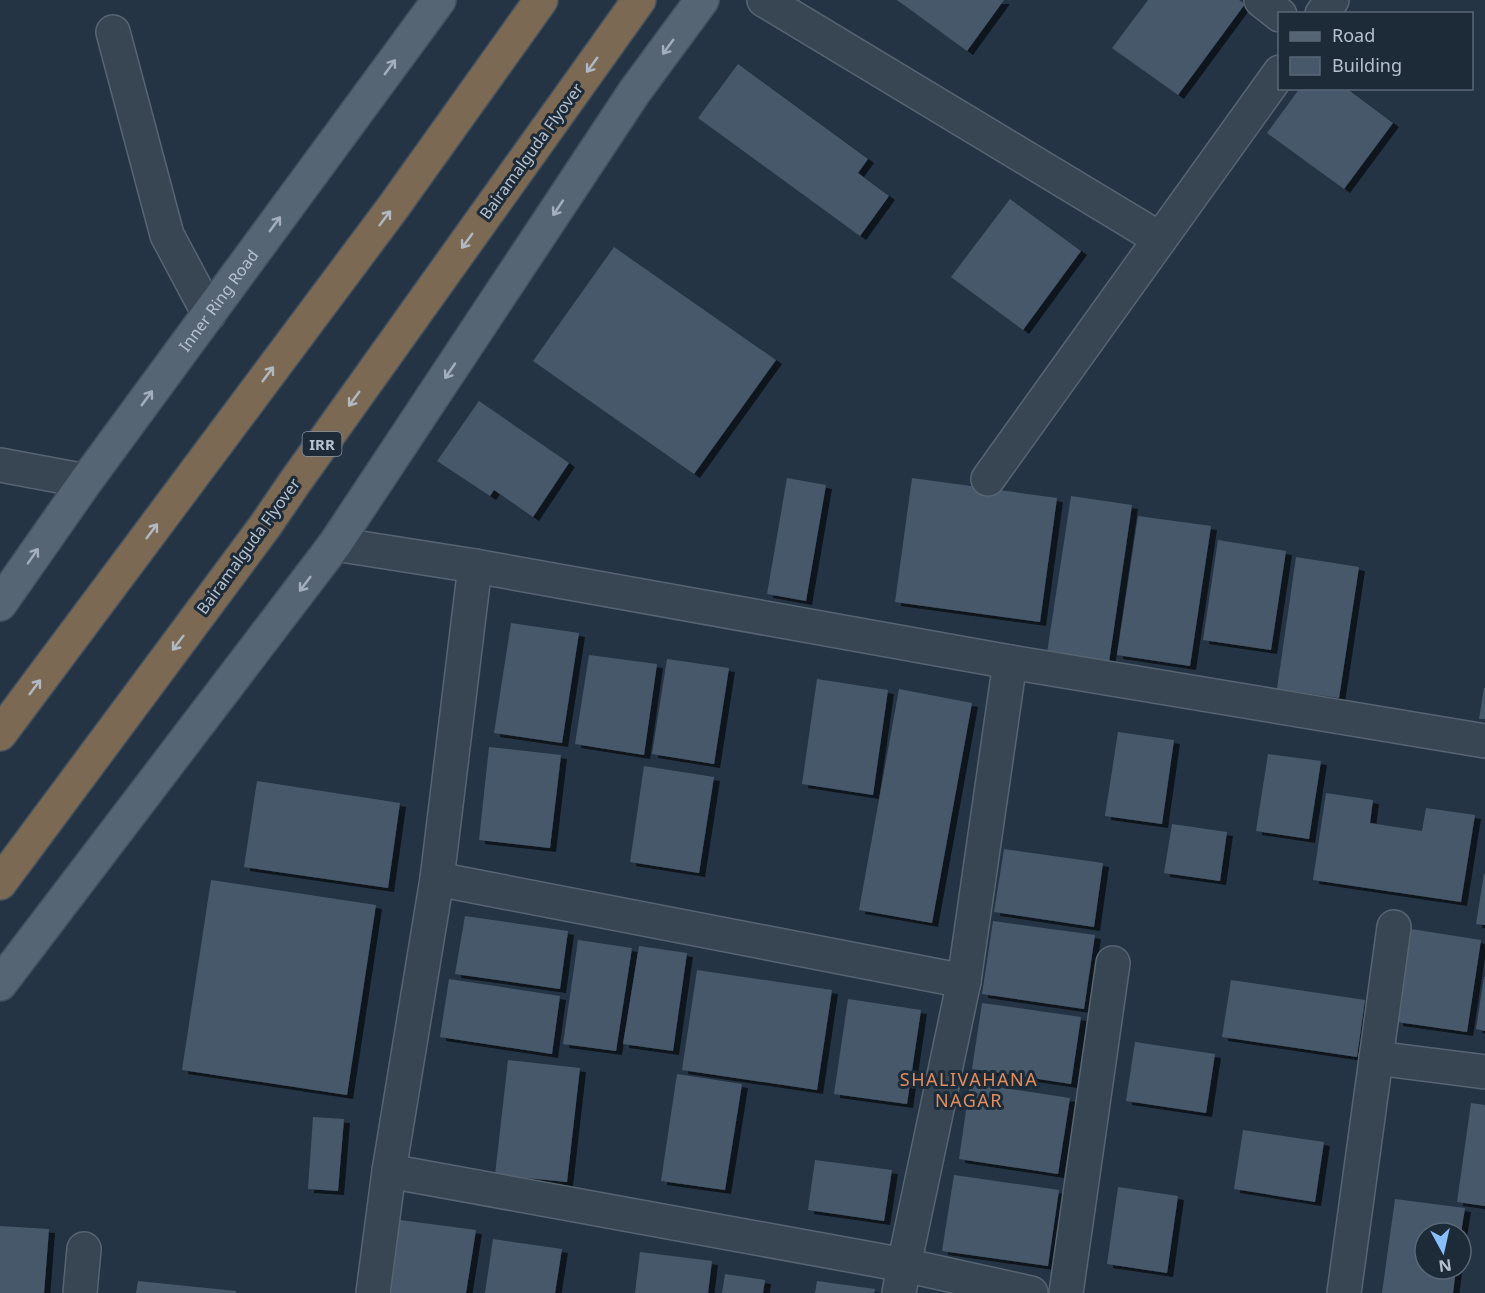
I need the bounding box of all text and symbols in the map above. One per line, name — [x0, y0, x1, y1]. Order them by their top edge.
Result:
legend — [1278, 12, 1473, 90]
text: Road — [1332, 23, 1375, 47]
one-way arrow — [661, 39, 674, 55]
text: Building — [1332, 53, 1402, 77]
one-way arrow — [586, 56, 598, 72]
one-way arrow — [384, 59, 397, 75]
street label: Bairamalguda Flyover — [474, 78, 588, 224]
one-way arrow — [551, 199, 563, 216]
one-way arrow — [379, 211, 391, 227]
one-way arrow — [269, 216, 281, 232]
one-way arrow — [461, 232, 473, 248]
street label: Inner Ring Road — [174, 245, 263, 356]
one-way arrow — [444, 362, 456, 378]
one-way arrow — [262, 367, 275, 383]
one-way arrow — [141, 390, 153, 406]
one-way arrow — [347, 391, 360, 407]
road number: IRR — [302, 432, 342, 456]
street label: Bairamalguda Flyover — [191, 473, 305, 619]
one-way arrow — [145, 523, 158, 539]
one-way arrow — [27, 549, 40, 565]
one-way arrow — [298, 575, 311, 591]
one-way arrow — [172, 634, 184, 650]
one-way arrow — [29, 679, 41, 695]
district label: SHALIVAHANA NAGAR — [900, 1067, 1038, 1112]
north arrow — [1413, 1221, 1473, 1281]
text: N — [1437, 1254, 1453, 1278]

